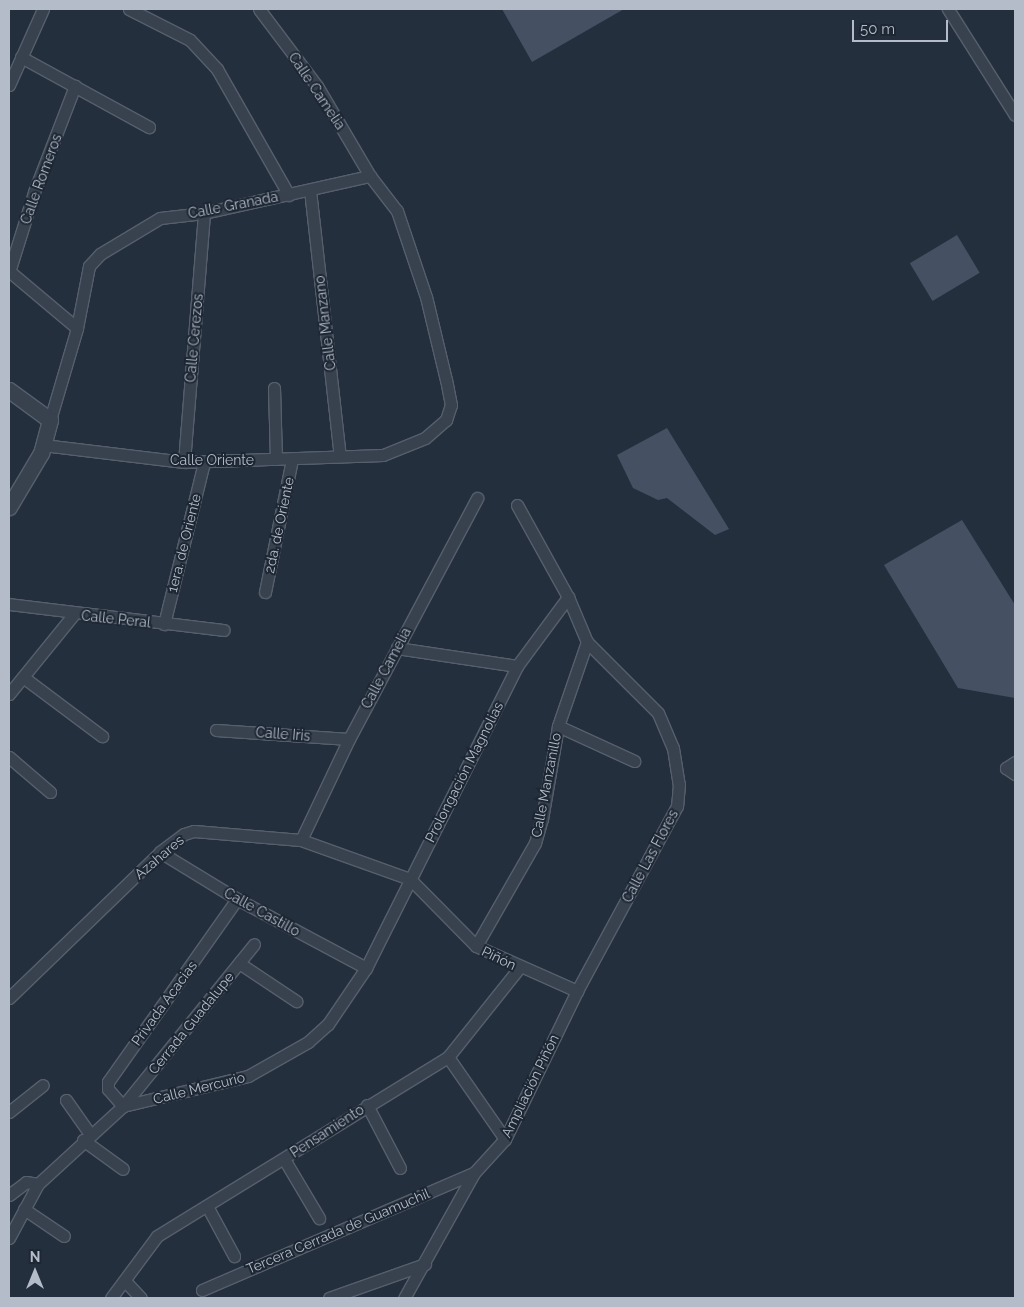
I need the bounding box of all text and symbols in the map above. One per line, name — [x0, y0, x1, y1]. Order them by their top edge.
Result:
scale bar — [854, 10, 950, 42]
text: 50 m — [860, 20, 895, 38]
street label: Calle Camelia — [285, 49, 349, 133]
street label: Calle Romeros — [17, 132, 65, 226]
street label: Calle Granada — [187, 188, 279, 222]
street label: Calle Manzano — [311, 275, 339, 371]
street label: Calle Cerezos — [182, 293, 206, 383]
street label: Calle Oriente — [170, 452, 254, 468]
street label: 2da. de Oriente — [261, 475, 297, 575]
street label: 1era. de Oriente — [164, 492, 204, 594]
street label: Calle Peral — [80, 607, 152, 631]
street label: Calle Camelia — [358, 625, 414, 711]
street label: Prolongación Magnolias — [421, 699, 507, 845]
street label: Calle Iris — [255, 724, 311, 744]
street label: Calle Manzanillo — [528, 731, 564, 839]
street label: Calle Las Flores — [618, 807, 682, 905]
street label: Azahares — [131, 831, 187, 883]
street label: Calle Castillo — [221, 884, 303, 940]
street label: Piñón — [479, 942, 519, 974]
street label: Privada Acacias — [127, 957, 201, 1049]
street label: Cerrada Guadalupe — [145, 969, 237, 1077]
street label: Ampliación Piñón — [498, 1032, 562, 1140]
street label: Calle Mercurio — [151, 1068, 247, 1108]
street label: Pensamiento — [287, 1101, 367, 1161]
street label: Tercera Cerrada de Guamuchil — [244, 1185, 432, 1277]
north arrow — [10, 1247, 60, 1297]
text: N — [30, 1249, 40, 1265]

